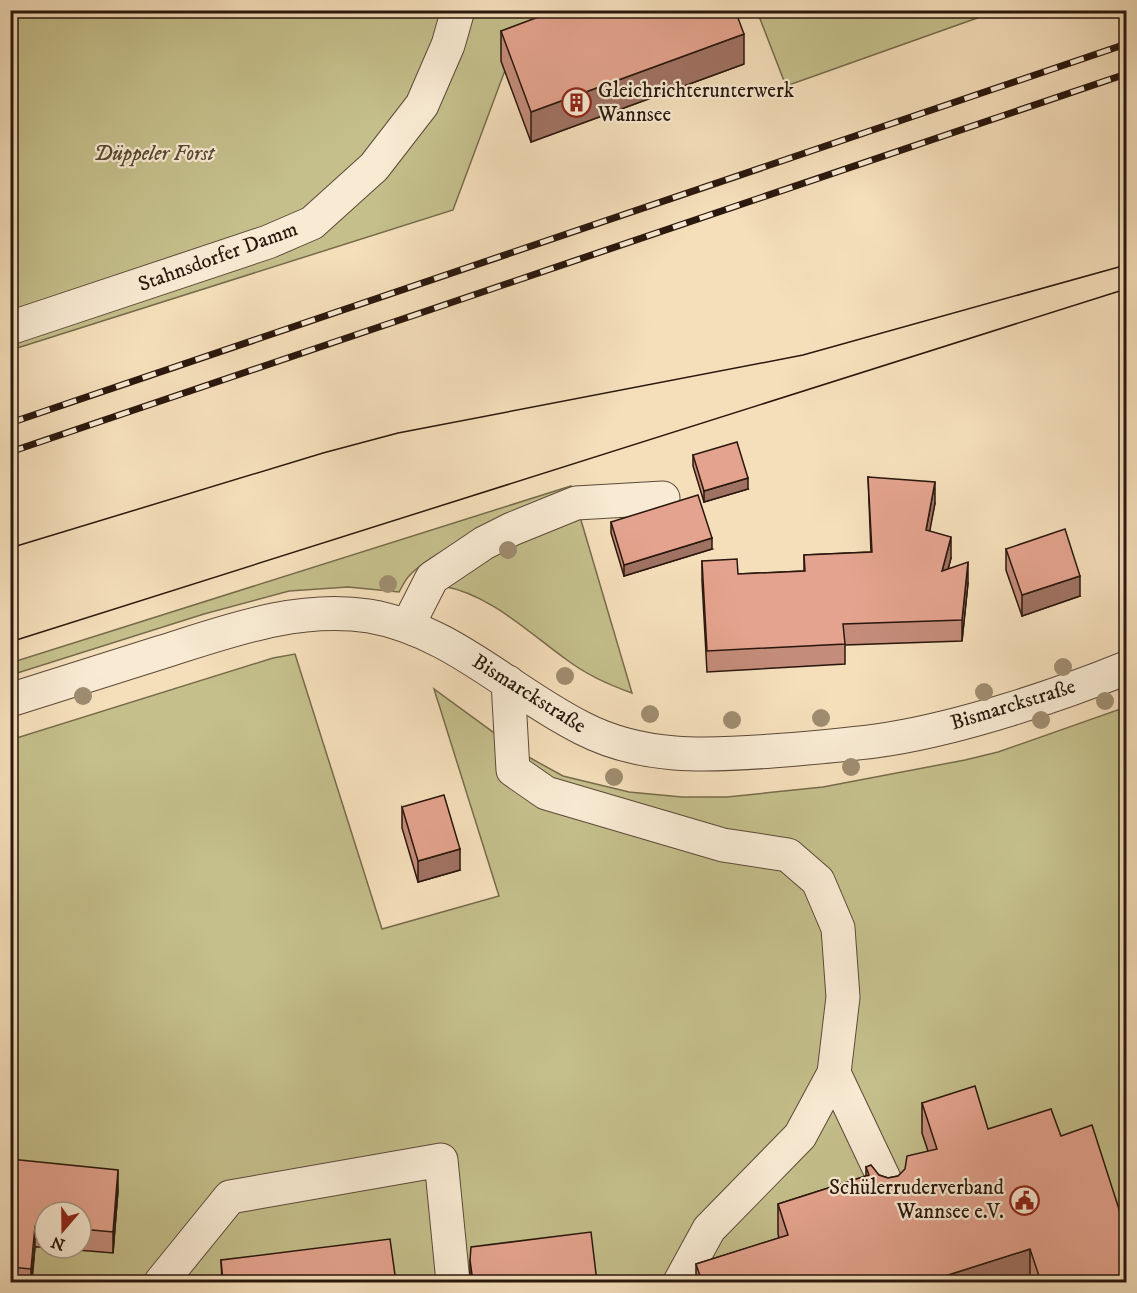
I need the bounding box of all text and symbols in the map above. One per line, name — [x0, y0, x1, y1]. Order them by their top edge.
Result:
place label: Gleichrichterunterwerk Wannsee — [597, 78, 795, 128]
building icon: Gleichrichterunterwerk Wannsee — [561, 87, 593, 119]
park label: Düppeler Forst — [94, 141, 216, 167]
street label: Stahnsdorfer Damm — [135, 216, 302, 298]
street label: Bismarckstraße — [467, 649, 591, 739]
street label: Bismarckstraße — [947, 674, 1079, 736]
place label: Schülerruderverband Wannsee e.V. — [829, 1175, 1005, 1225]
public building icon: Schülerruderverband Wannsee e.V. — [1009, 1184, 1041, 1216]
north arrow — [33, 1200, 93, 1260]
text: N — [49, 1232, 68, 1255]

